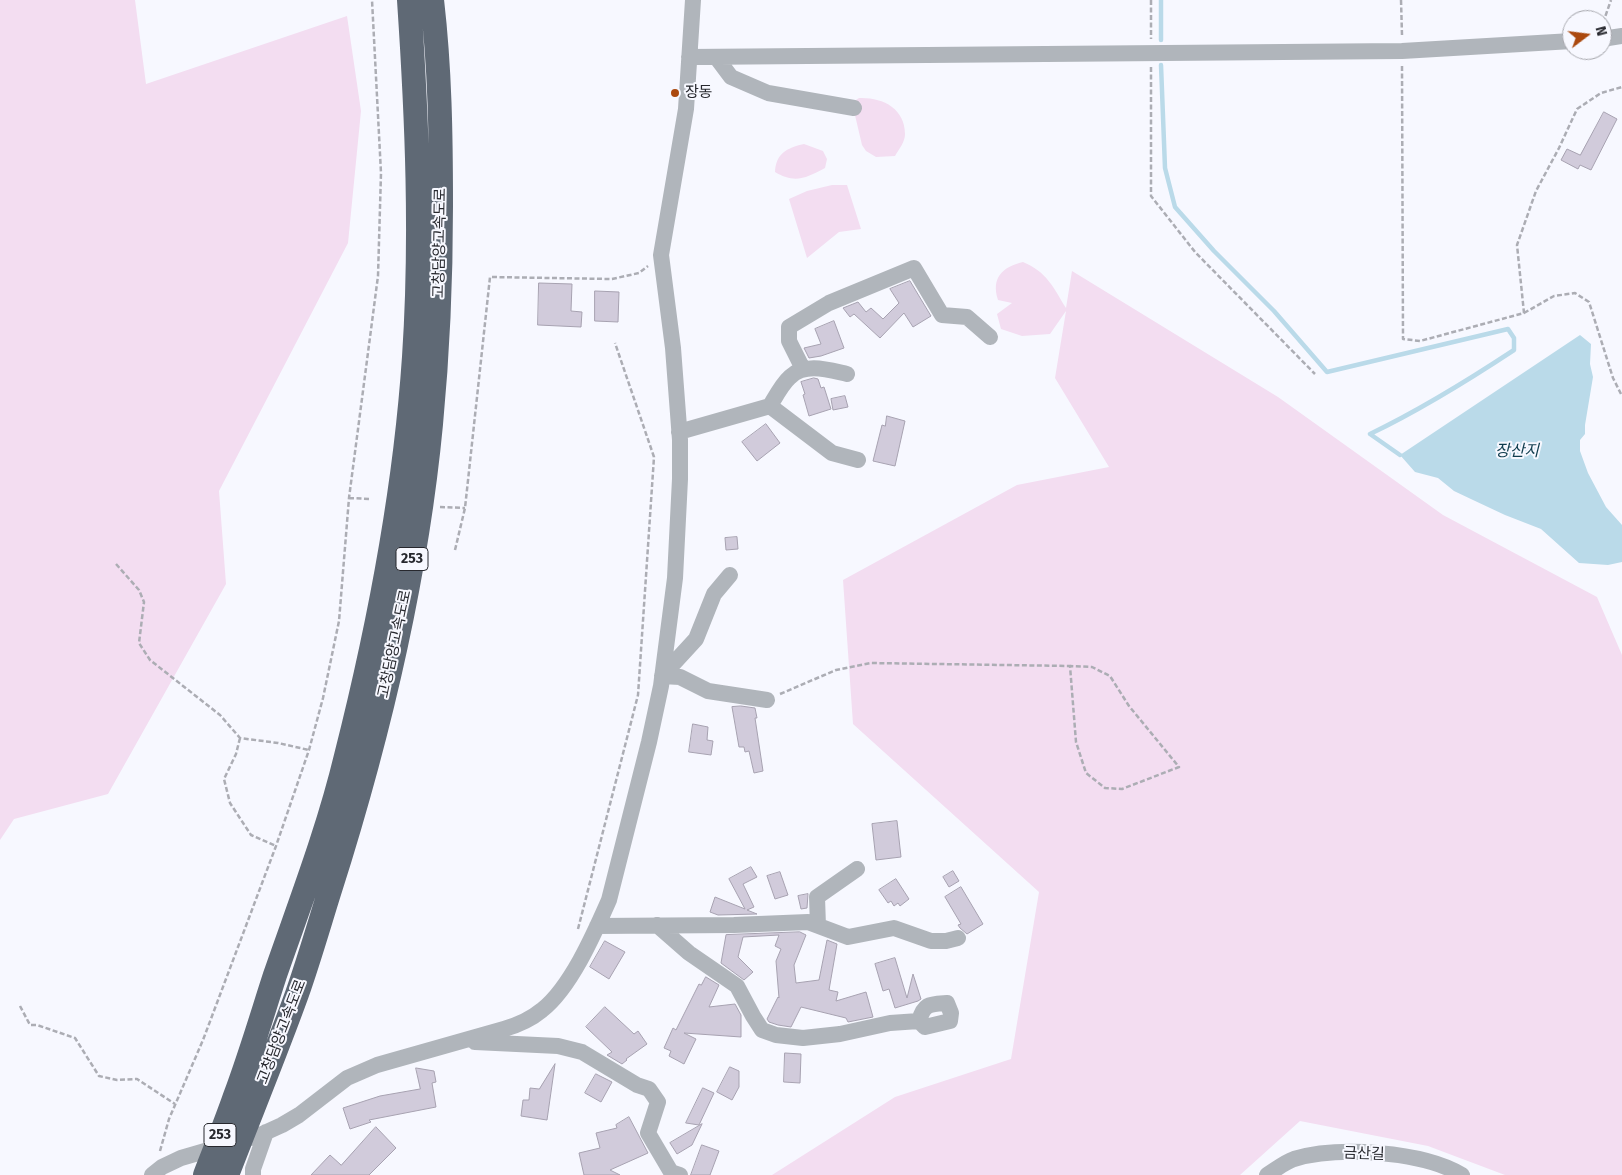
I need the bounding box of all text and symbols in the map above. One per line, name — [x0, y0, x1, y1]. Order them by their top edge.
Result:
north arrow — [1562, 10, 1612, 60]
text: N — [1592, 25, 1610, 38]
place label: 장동 — [685, 84, 713, 102]
marker: 장동 — [669, 87, 681, 99]
street label: 고창담양고속도로 — [430, 188, 450, 298]
water label: 장산지 — [1495, 442, 1539, 462]
road number: 253 — [396, 548, 428, 570]
street label: 고창담양고속도로 — [375, 588, 415, 700]
street label: 고창담양고속도로 — [254, 977, 310, 1087]
road number: 253 — [204, 1124, 236, 1146]
street label: 금산길 — [1343, 1144, 1385, 1164]

